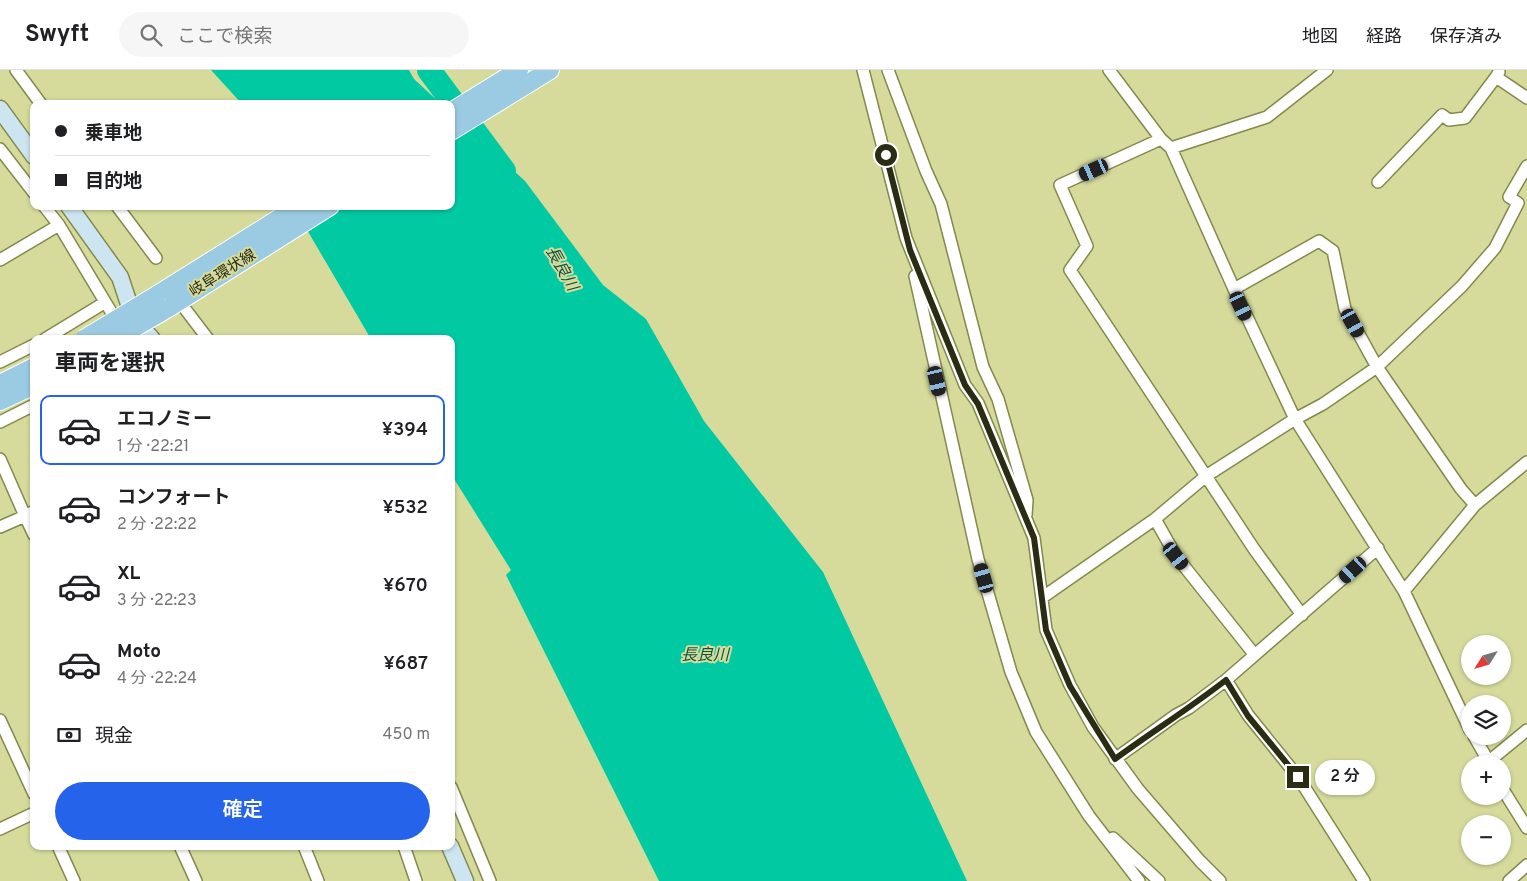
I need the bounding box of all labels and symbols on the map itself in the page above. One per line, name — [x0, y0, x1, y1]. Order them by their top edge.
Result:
route start — [875, 144, 897, 166]
car — [1077, 157, 1110, 183]
water label: 長良川 — [541, 243, 582, 297]
street label: 岐阜環状線 — [186, 245, 260, 302]
car — [1227, 289, 1254, 323]
car — [1339, 306, 1366, 340]
car — [926, 365, 947, 397]
car — [1160, 540, 1191, 572]
car — [1336, 554, 1369, 586]
car — [972, 562, 995, 594]
north arrow — [1461, 635, 1511, 685]
water label: 長良川 — [681, 646, 731, 666]
callout: 2 分 — [1316, 760, 1376, 794]
route end — [1287, 766, 1309, 788]

